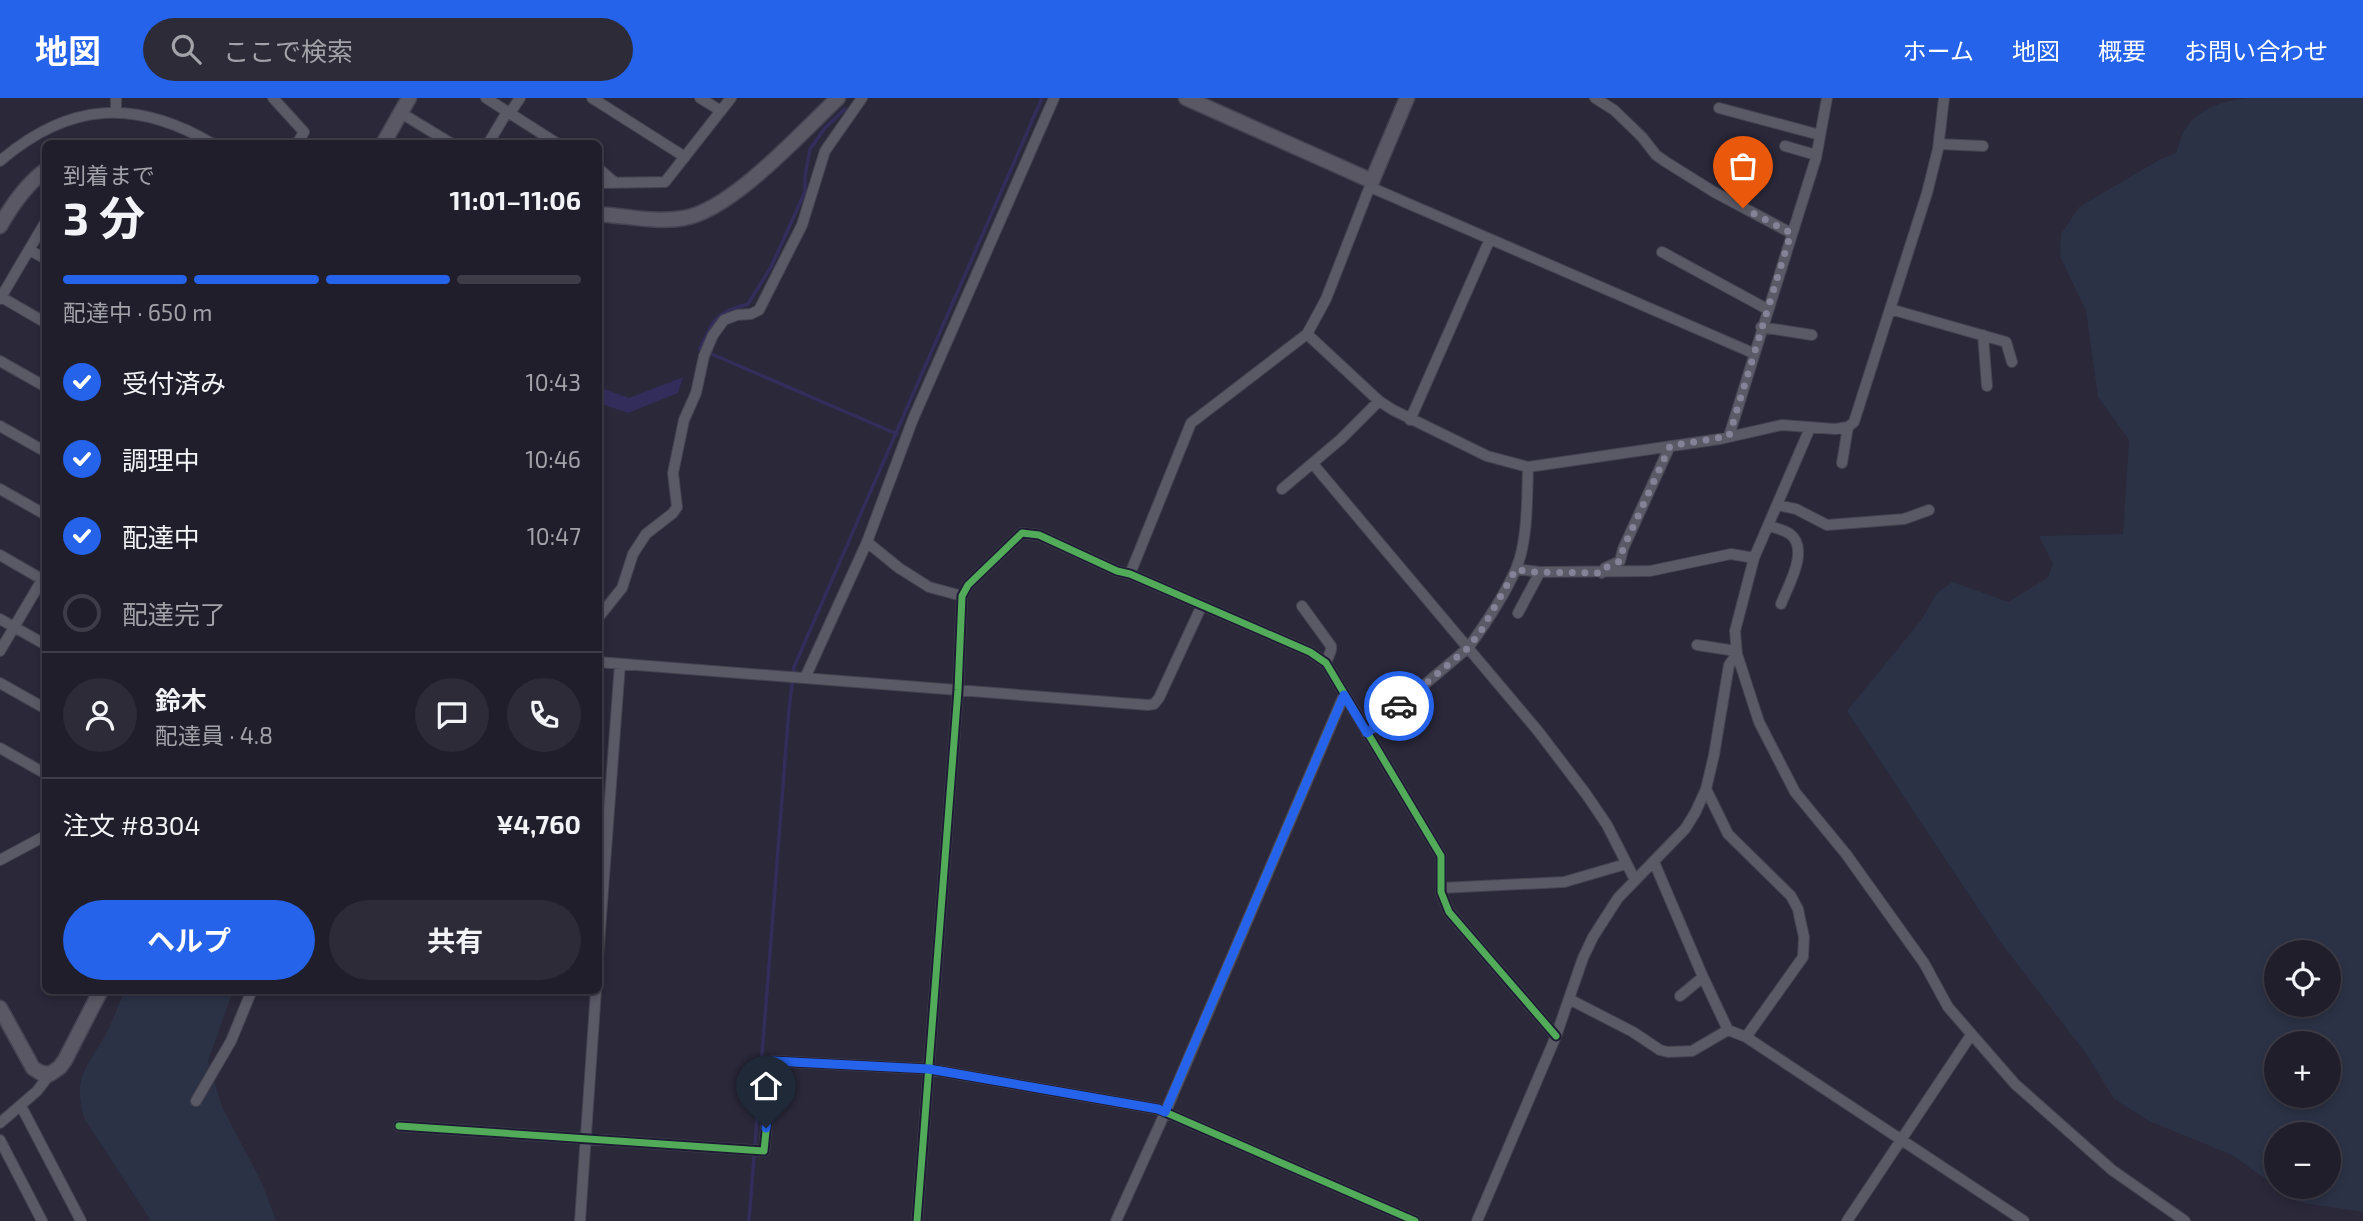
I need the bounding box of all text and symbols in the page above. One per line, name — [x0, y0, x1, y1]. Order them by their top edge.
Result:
search box — [143, 18, 633, 81]
text: 地図 — [35, 30, 101, 70]
icon: search — [167, 30, 205, 68]
text: ここで検索 — [223, 35, 353, 66]
text: ホーム — [1903, 36, 1974, 65]
text: 地図 — [2012, 36, 2060, 65]
text: 概要 — [2098, 36, 2146, 65]
text: お問い合わせ — [2184, 36, 2328, 65]
pin — [1713, 136, 1773, 208]
icon: bag — [1724, 147, 1762, 185]
text: 到着まで — [63, 161, 155, 189]
text: 11:01–11:06 — [450, 184, 581, 215]
text: 3 分 — [63, 189, 145, 244]
text: 配達中 · 650 m — [63, 298, 212, 326]
icon: check — [63, 363, 101, 401]
text: 受付済み — [122, 367, 226, 398]
text: 10:43 — [526, 368, 581, 396]
icon: check — [63, 440, 101, 478]
text: 調理中 — [122, 444, 200, 475]
text: 10:46 — [525, 445, 581, 473]
icon: check — [63, 517, 101, 555]
text: 配達中 — [122, 521, 200, 552]
text: 10:47 — [527, 522, 581, 550]
text: 配達完了 — [122, 598, 226, 629]
courier — [1364, 671, 1434, 741]
button: person — [63, 678, 137, 752]
button: chat — [415, 678, 489, 752]
button: phone — [507, 678, 581, 752]
text: 鈴木 — [155, 684, 207, 715]
icon: car — [1380, 687, 1418, 725]
text: 配達員 · 4.8 — [155, 721, 273, 749]
text: ¥4,760 — [496, 808, 581, 839]
text: 注文 #8304 — [63, 809, 201, 840]
button: ヘルプ — [63, 900, 315, 980]
button: 共有 — [329, 900, 581, 980]
map controls — [2264, 940, 2341, 1199]
button: locate — [2264, 940, 2341, 1017]
button: + — [2264, 1031, 2341, 1108]
pin — [736, 1056, 796, 1128]
icon: home — [747, 1067, 785, 1105]
button: − — [2264, 1122, 2341, 1199]

